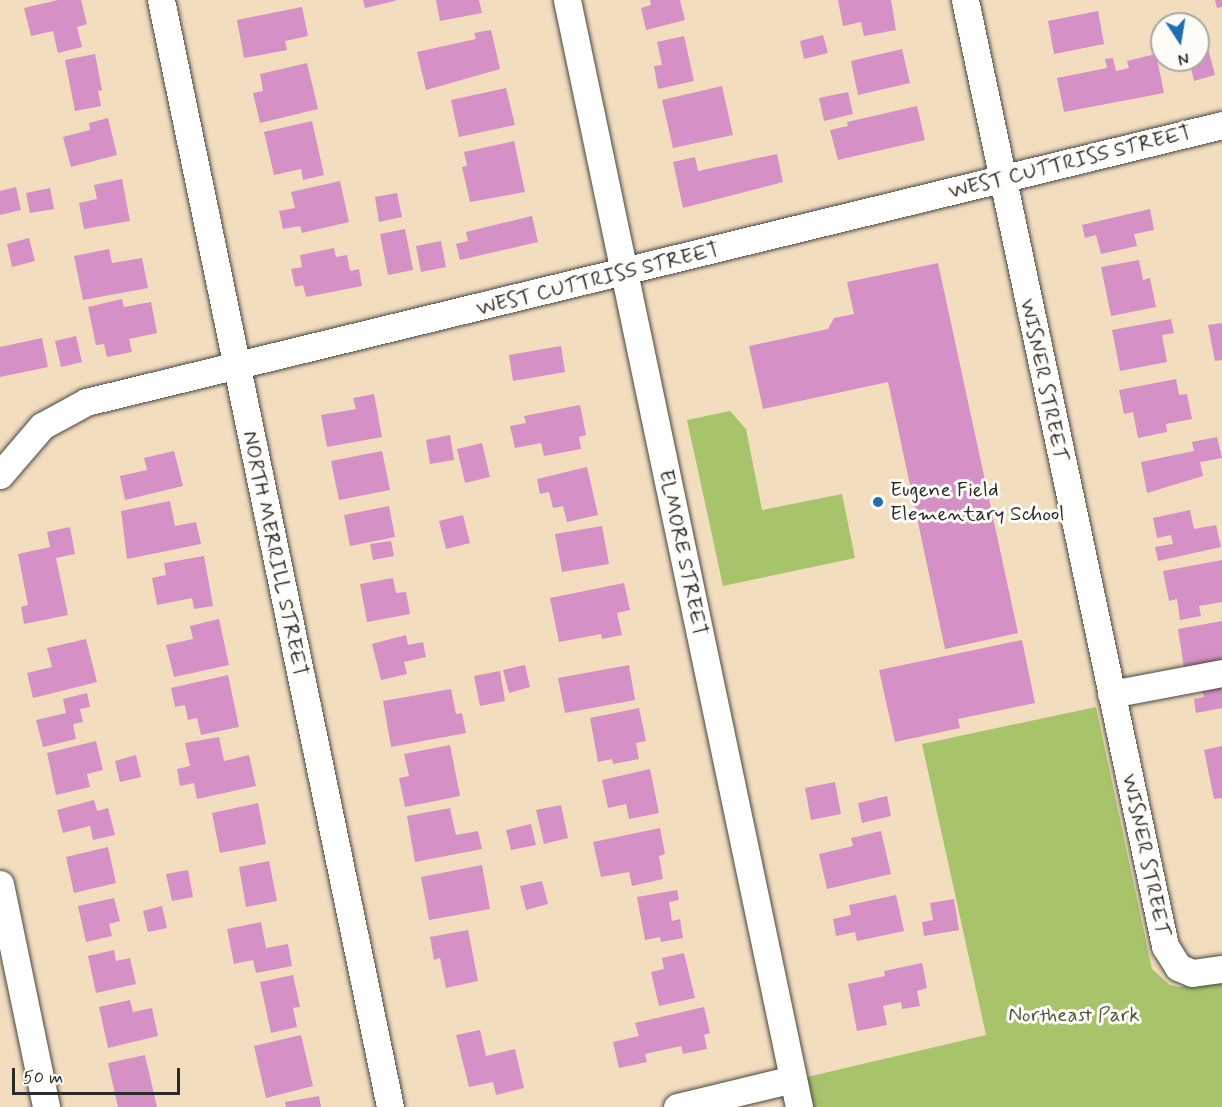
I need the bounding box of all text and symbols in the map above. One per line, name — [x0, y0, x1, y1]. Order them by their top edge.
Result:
north arrow — [1150, 12, 1210, 72]
text: N — [1176, 47, 1191, 70]
street label: WEST CUTTRISS STREET — [946, 120, 1194, 204]
street label: WEST CUTTRISS STREET — [474, 237, 722, 321]
street label: WISNER STREET — [1014, 296, 1074, 464]
street label: NORTH MERRILL STREET — [237, 429, 313, 679]
street label: ELMORE STREET — [653, 467, 713, 639]
place label: Eugene Field Elementary School — [890, 477, 1065, 527]
marker: Eugene Field Elementary School — [871, 495, 885, 509]
street label: WISNER STREET — [1116, 771, 1176, 939]
park label: Northeast Park — [1008, 1002, 1140, 1028]
scale bar — [15, 1056, 183, 1094]
text: 50 m — [23, 1066, 63, 1090]

